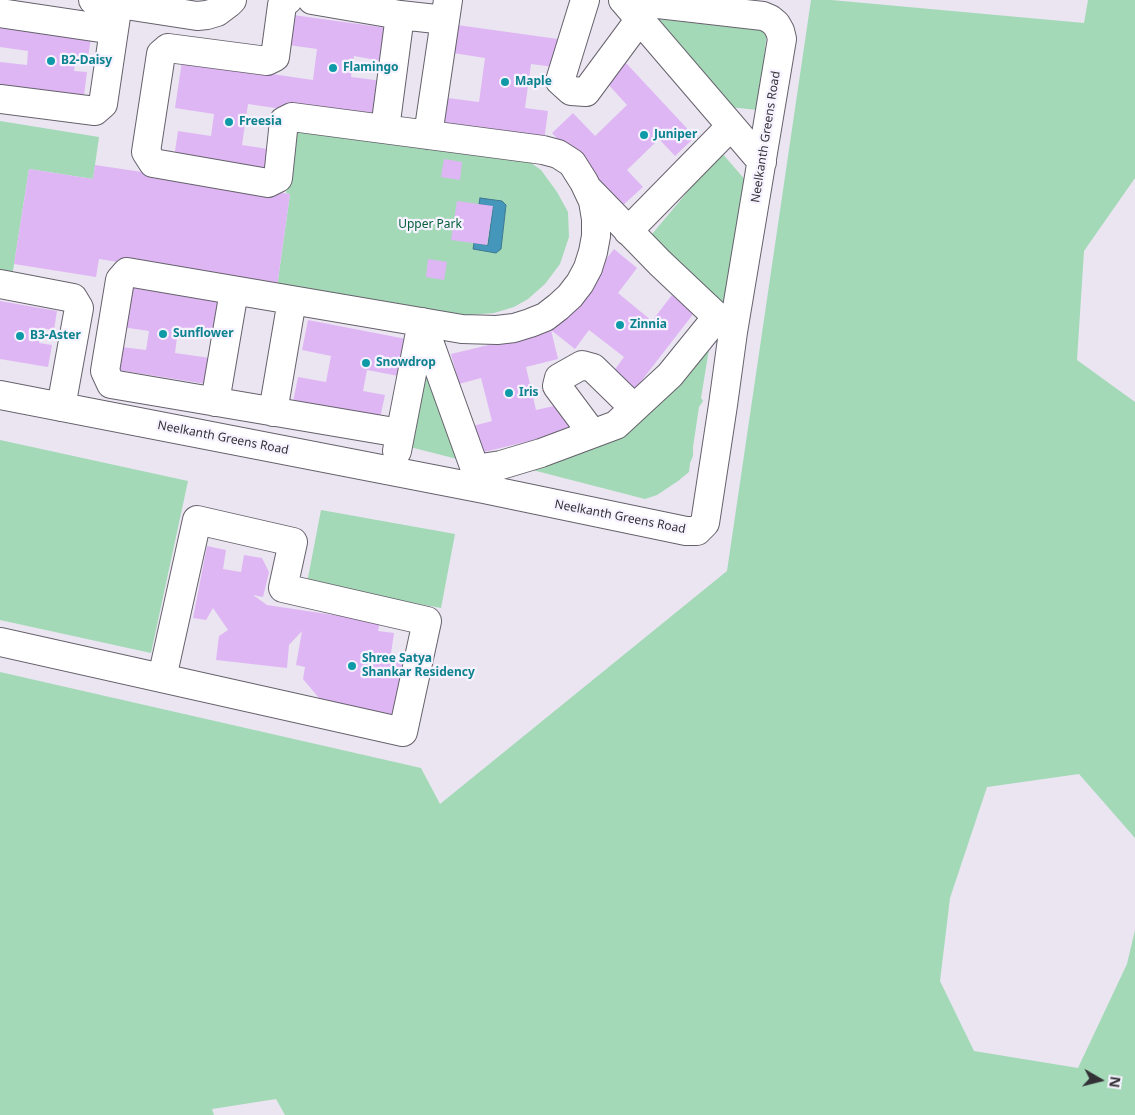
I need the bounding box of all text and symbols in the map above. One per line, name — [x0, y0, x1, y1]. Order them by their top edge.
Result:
place label: B2-Daisy — [61, 54, 112, 68]
marker: B2-Daisy — [45, 55, 57, 67]
place label: Flamingo — [343, 61, 399, 75]
marker: Flamingo — [327, 62, 339, 74]
street label: Neelkanth Greens Road — [748, 70, 784, 204]
place label: Maple — [515, 75, 552, 89]
marker: Maple — [499, 76, 511, 88]
place label: Freesia — [239, 115, 282, 129]
marker: Freesia — [223, 116, 235, 128]
place label: Juniper — [654, 128, 697, 142]
marker: Juniper — [638, 129, 650, 141]
park label: Upper Park — [398, 218, 462, 232]
place label: Zinnia — [630, 318, 667, 332]
marker: Zinnia — [614, 319, 626, 331]
place label: Sunflower — [173, 327, 234, 341]
marker: Sunflower — [157, 328, 169, 340]
place label: B3-Aster — [30, 329, 81, 343]
marker: B3-Aster — [14, 330, 26, 342]
place label: Snowdrop — [376, 356, 436, 370]
marker: Snowdrop — [360, 357, 372, 369]
place label: Iris — [519, 386, 539, 400]
marker: Iris — [503, 387, 515, 399]
street label: Neelkanth Greens Road — [156, 418, 290, 458]
street label: Neelkanth Greens Road — [553, 497, 687, 537]
place label: Shree Satya Shankar Residency — [362, 652, 475, 680]
marker: Shree Satya Shankar Residency — [346, 660, 358, 672]
north arrow — [1075, 1055, 1125, 1105]
text: N — [1105, 1075, 1126, 1089]

